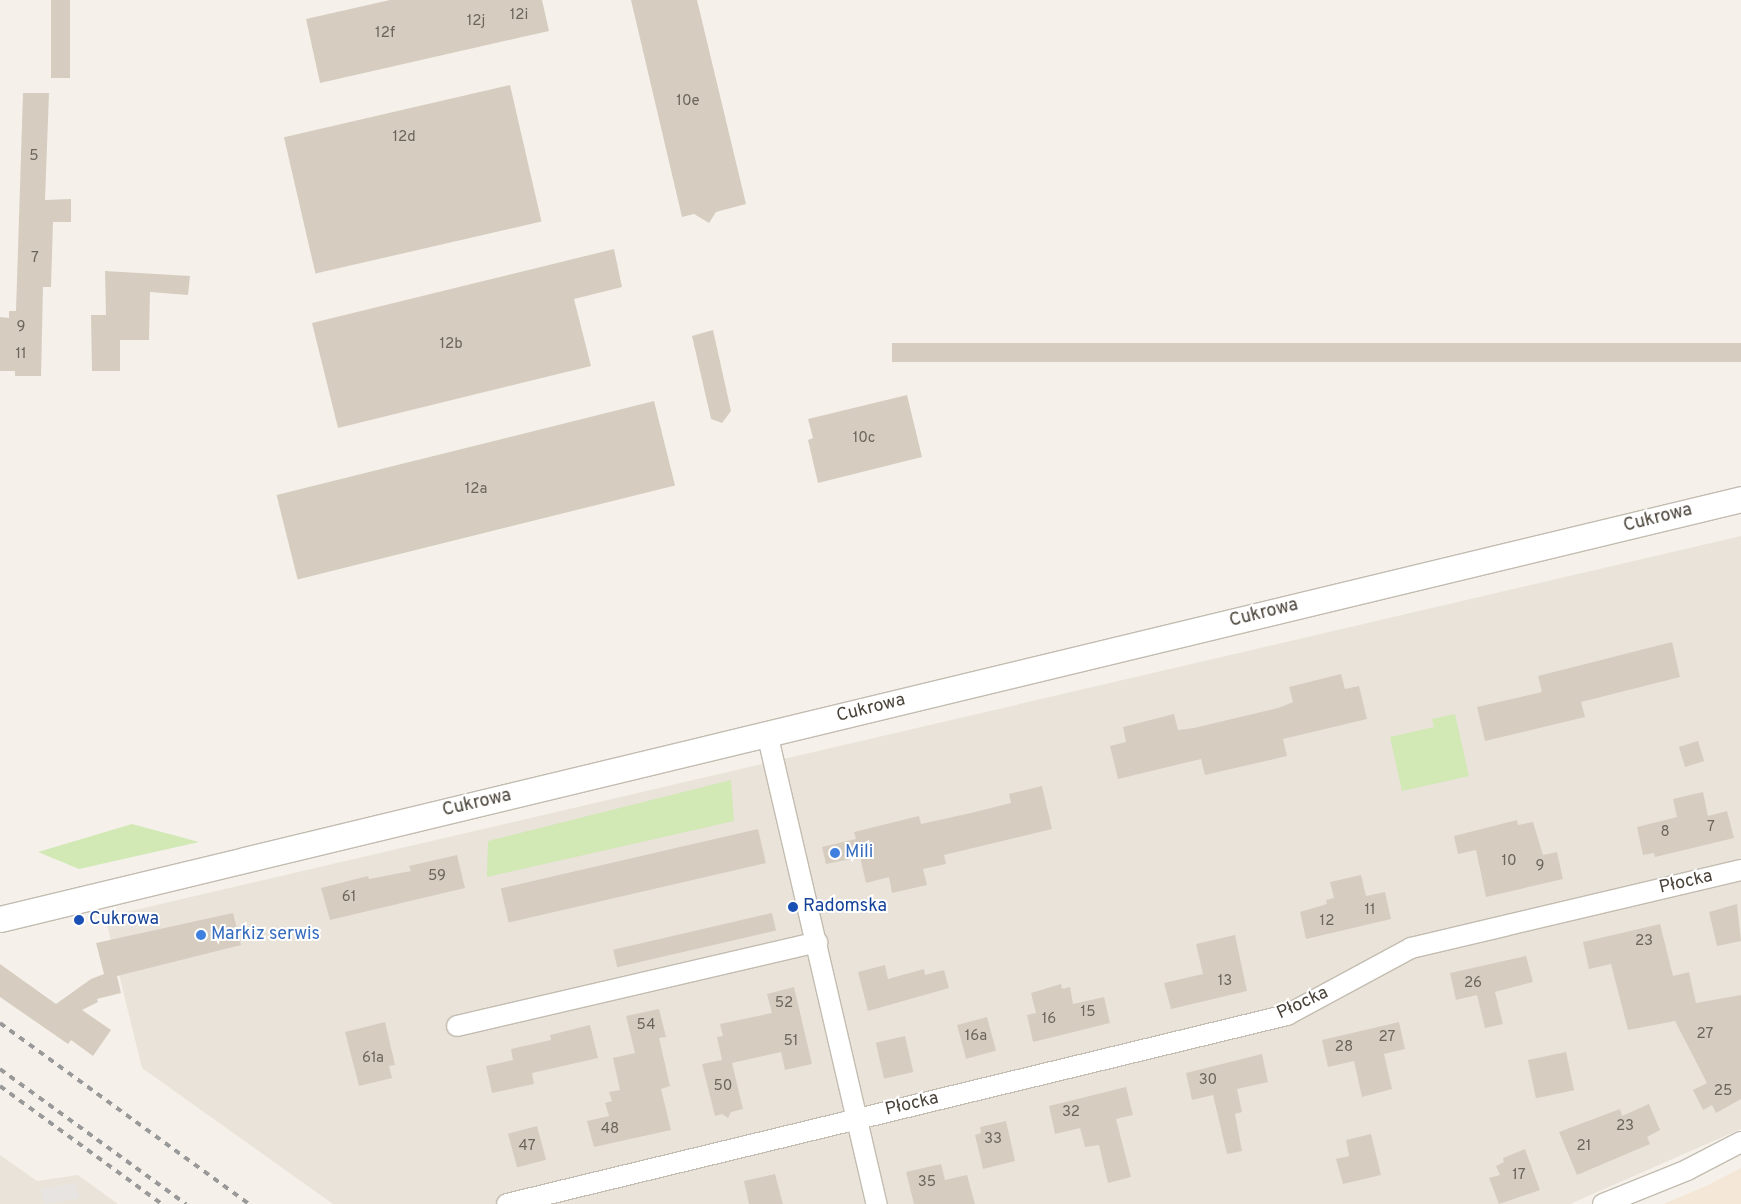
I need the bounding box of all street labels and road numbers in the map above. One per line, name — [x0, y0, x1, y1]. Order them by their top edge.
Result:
street label: Cukrowa — [1621, 500, 1695, 538]
street label: Cukrowa — [1227, 595, 1301, 633]
street label: Cukrowa — [834, 690, 908, 728]
street label: Cukrowa — [440, 786, 514, 822]
street label: Płocka — [1657, 866, 1715, 900]
street label: Płocka — [1274, 983, 1332, 1025]
street label: Płocka — [883, 1088, 941, 1122]

